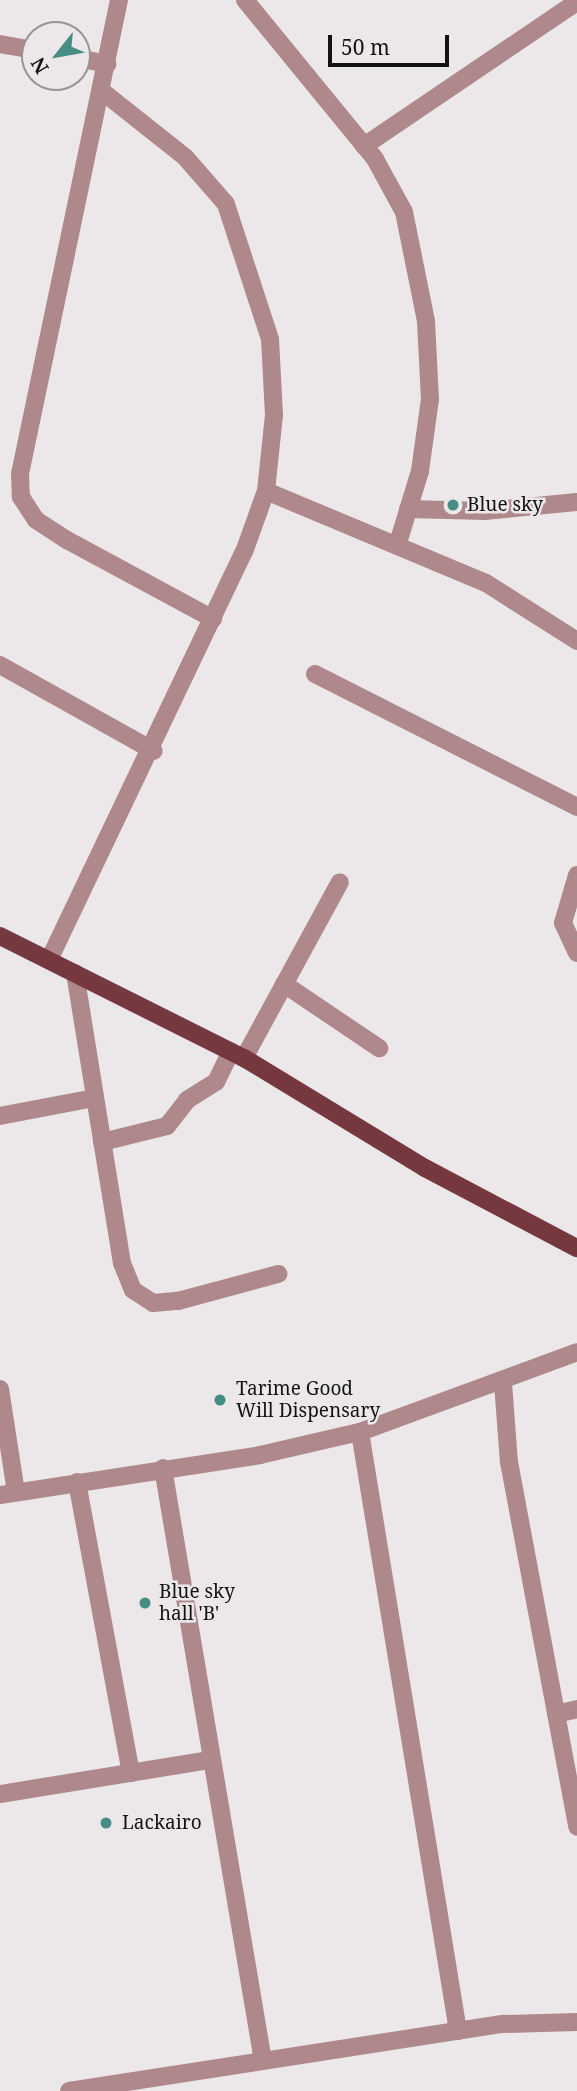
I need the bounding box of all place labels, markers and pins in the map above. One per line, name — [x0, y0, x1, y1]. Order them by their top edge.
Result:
place label: Blue sky — [467, 494, 543, 516]
marker: Blue sky — [445, 497, 461, 513]
place label: Tarime Good Will Dispensary — [236, 1378, 380, 1422]
marker: Tarime Good Will Dispensary — [210, 1390, 230, 1410]
place label: Blue sky hall 'B' — [159, 1581, 235, 1625]
marker: Blue sky hall 'B' — [137, 1595, 153, 1611]
place label: Lackairo — [122, 1812, 202, 1834]
marker: Lackairo — [96, 1813, 116, 1833]

